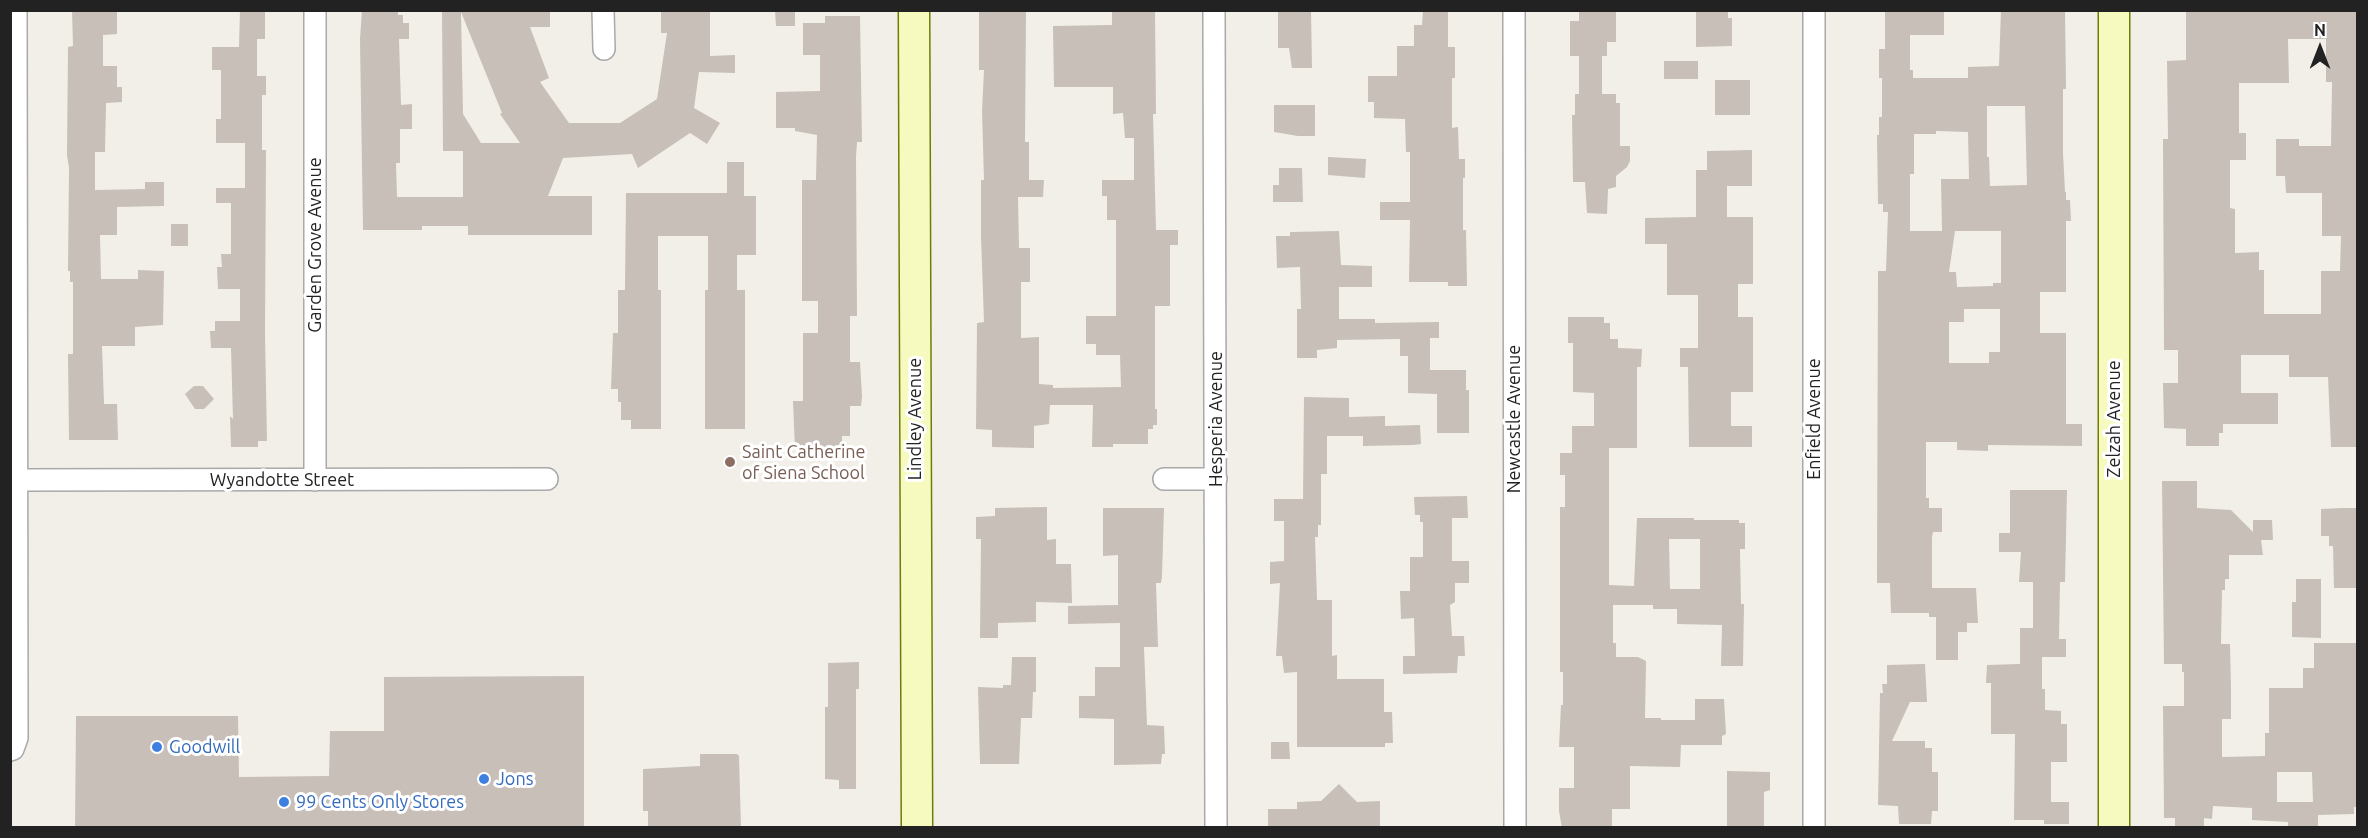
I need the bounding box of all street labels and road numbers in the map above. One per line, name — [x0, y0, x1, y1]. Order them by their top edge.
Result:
street label: Garden Grove Avenue — [304, 157, 326, 333]
street label: Newcastle Avenue — [1503, 345, 1525, 493]
street label: Hesperia Avenue — [1205, 351, 1227, 487]
street label: Lindley Avenue — [904, 358, 926, 480]
street label: Enfield Avenue — [1803, 358, 1825, 480]
street label: Zelzah Avenue — [2103, 360, 2125, 478]
street label: Wyandotte Street — [210, 469, 354, 491]

